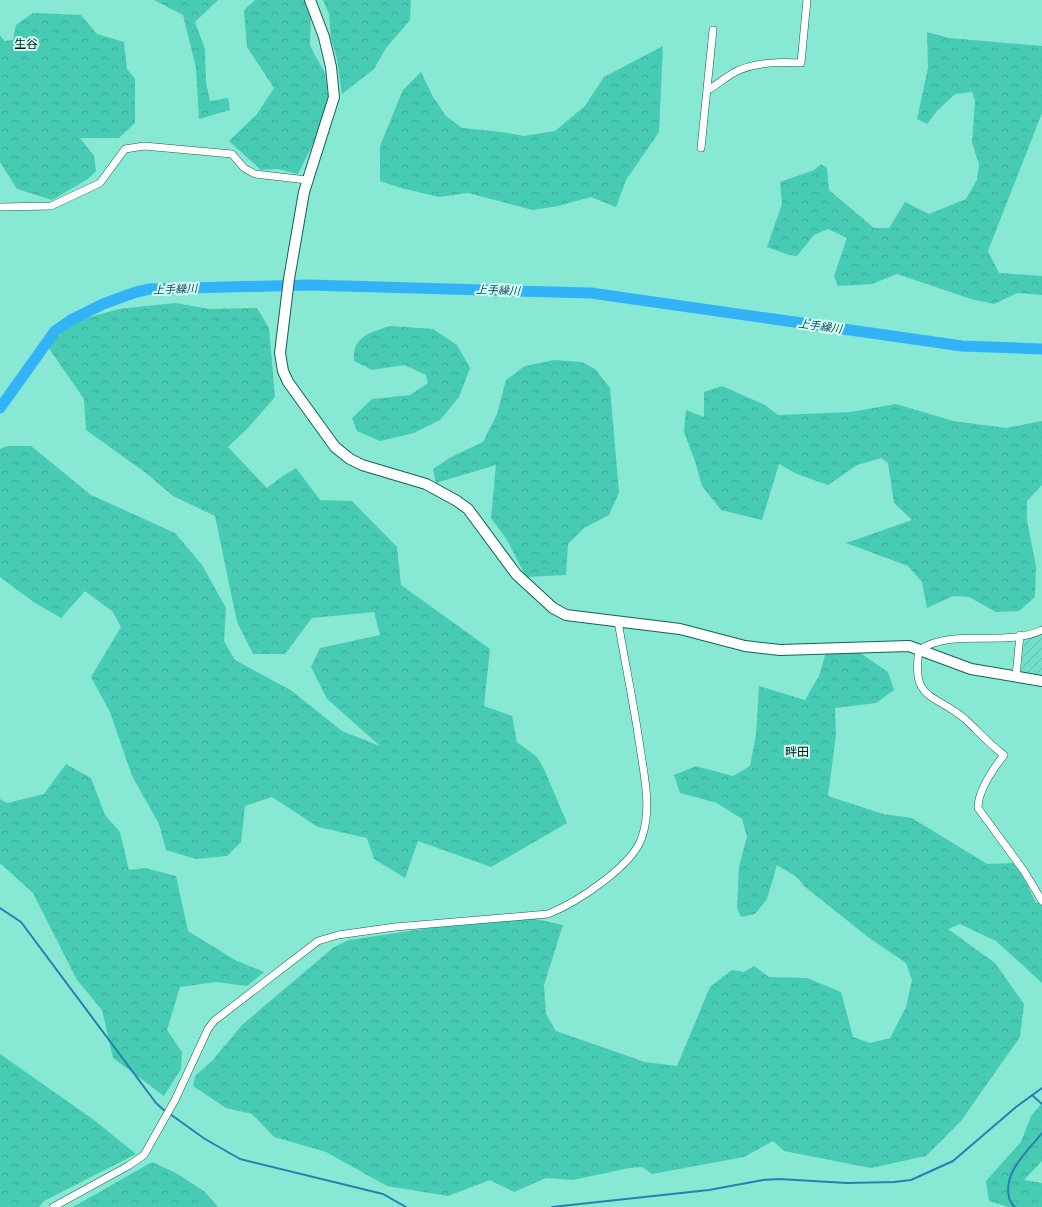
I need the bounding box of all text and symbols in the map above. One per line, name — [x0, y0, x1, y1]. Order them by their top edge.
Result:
district label: 生谷 — [14, 36, 38, 52]
water label: 上手繰川 — [153, 281, 198, 298]
water label: 上手繰川 — [476, 282, 521, 299]
water label: 上手繰川 — [797, 316, 844, 337]
district label: 畔田 — [785, 744, 809, 760]

